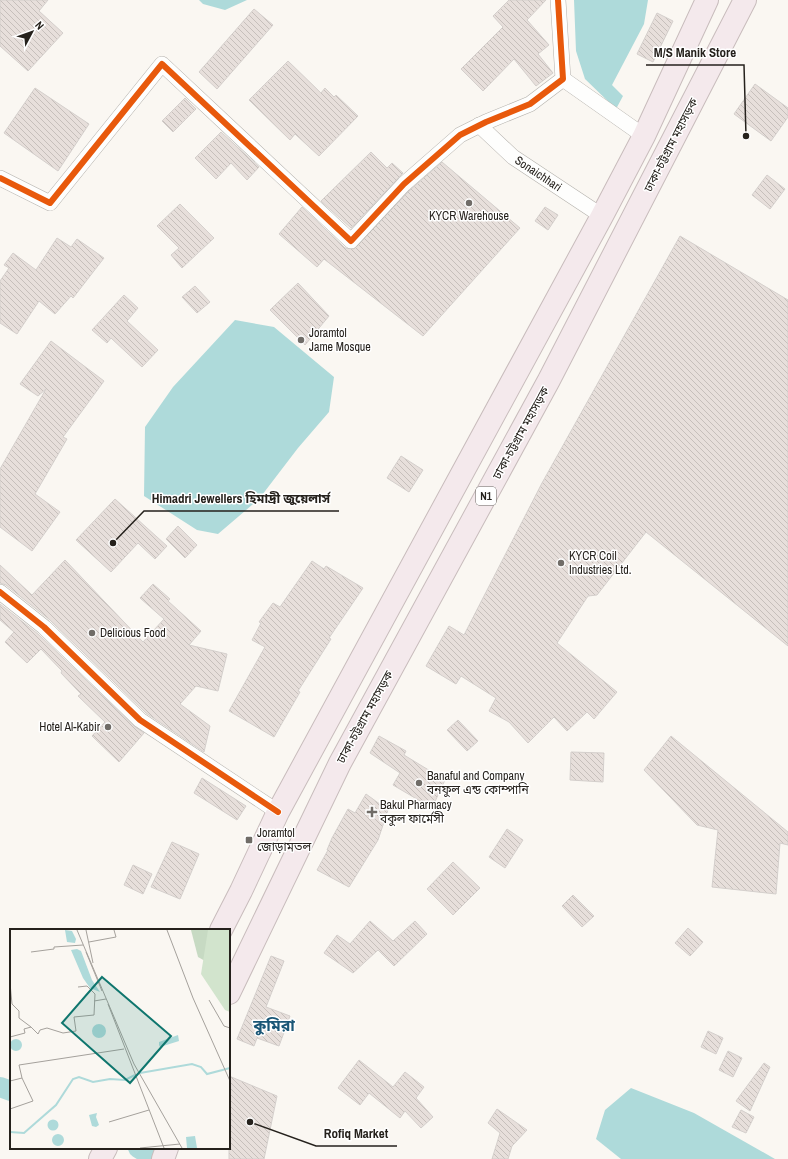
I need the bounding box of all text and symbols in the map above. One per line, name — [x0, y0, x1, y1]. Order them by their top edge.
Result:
north arrow — [12, 12, 52, 52]
text: N — [32, 18, 47, 32]
callout: M/S Manik Store — [646, 40, 744, 65]
text: M/S Manik Store — [654, 44, 736, 61]
street label: ঢাকা-চট্টগ্রাম মহাসড়ক — [640, 95, 702, 196]
street label: Sonaichhari — [512, 152, 565, 195]
marker: KYCR Warehouse — [464, 198, 474, 208]
place label: KYCR Warehouse — [429, 208, 509, 224]
place label: Joramtol Jame Mosque — [309, 325, 371, 355]
marker: Joramtol Jame Mosque — [296, 335, 306, 345]
street label: ঢাকা-চট্টগ্রাম মহাসড়ক — [488, 384, 553, 483]
callout: Himadri Jewellers হিমাদ্রী জুয়েলার্স — [144, 486, 339, 511]
road number: N1 — [476, 487, 496, 505]
text: Himadri Jewellers হিমাদ্রী জুয়েলার্স — [152, 490, 331, 507]
place label: KYCR Coil Industries Ltd. — [569, 548, 631, 578]
marker: KYCR Coil Industries Ltd. — [556, 558, 566, 568]
place label: Delicious Food — [100, 625, 166, 641]
marker: Delicious Food — [87, 628, 97, 638]
street label: ঢাকা-চট্টগ্রাম মহাসড়ক — [332, 668, 397, 767]
place label: Hotel Al-Kabir — [39, 719, 101, 735]
marker: Hotel Al-Kabir — [103, 722, 113, 732]
place label: Banaful and Company বনফুল এন্ড কোম্পানি — [426, 768, 529, 798]
marker: Banaful and Company বনফুল এন্ড কোম্পানি — [414, 778, 424, 788]
place label: Bakul Pharmacy বকুল ফার্মেসী — [379, 797, 452, 827]
marker: Bakul Pharmacy বকুল ফার্মেসী — [367, 807, 377, 817]
place label: Joramtol জোড়ামতল — [257, 825, 311, 855]
marker: Joramtol জোড়ামতল — [244, 835, 254, 845]
inset map — [10, 929, 230, 1149]
district label: কুমিরা — [252, 1014, 295, 1036]
callout: Rofiq Market — [316, 1121, 397, 1146]
text: Rofiq Market — [324, 1125, 389, 1142]

